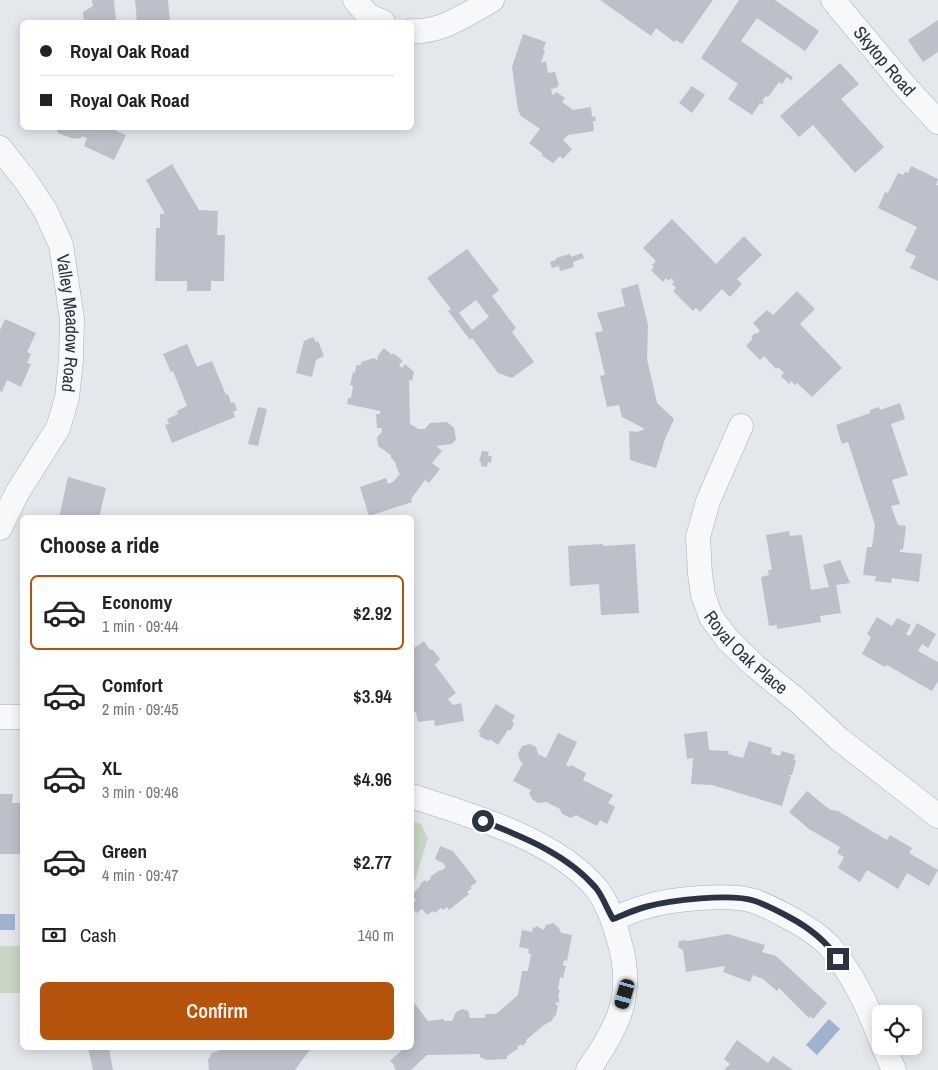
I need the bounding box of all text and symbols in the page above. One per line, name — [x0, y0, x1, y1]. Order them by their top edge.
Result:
street label: Skytop Road — [848, 21, 921, 102]
text: Royal Oak Road — [70, 38, 190, 64]
text: Royal Oak Road — [70, 87, 190, 113]
street label: Valley Meadow Road — [51, 253, 85, 393]
text: Choose a ride — [40, 530, 159, 560]
text: Economy — [102, 589, 172, 615]
icon: car — [42, 590, 87, 635]
text: $2.92 — [353, 600, 392, 626]
street label: Royal Oak Place — [698, 605, 793, 700]
text: 1 min · 09:44 — [102, 615, 179, 637]
text: Comfort — [102, 672, 163, 698]
icon: car — [42, 673, 87, 718]
text: $3.94 — [353, 683, 392, 709]
text: 2 min · 09:45 — [102, 698, 179, 720]
text: XL — [102, 755, 122, 781]
icon: car — [42, 756, 87, 801]
text: $4.96 — [353, 766, 392, 792]
text: 3 min · 09:46 — [102, 781, 179, 803]
route start — [472, 810, 494, 832]
text: Green — [102, 838, 147, 864]
icon: car — [42, 839, 87, 884]
text: $2.77 — [353, 849, 392, 875]
text: 4 min · 09:47 — [102, 864, 179, 886]
icon: cash — [40, 921, 68, 949]
text: Cash — [80, 922, 116, 948]
text: 140 m — [358, 924, 394, 946]
route end — [827, 948, 849, 970]
car — [613, 978, 636, 1010]
button: Confirm — [40, 982, 394, 1040]
map controls — [872, 1005, 922, 1055]
button: locate — [872, 1005, 922, 1055]

